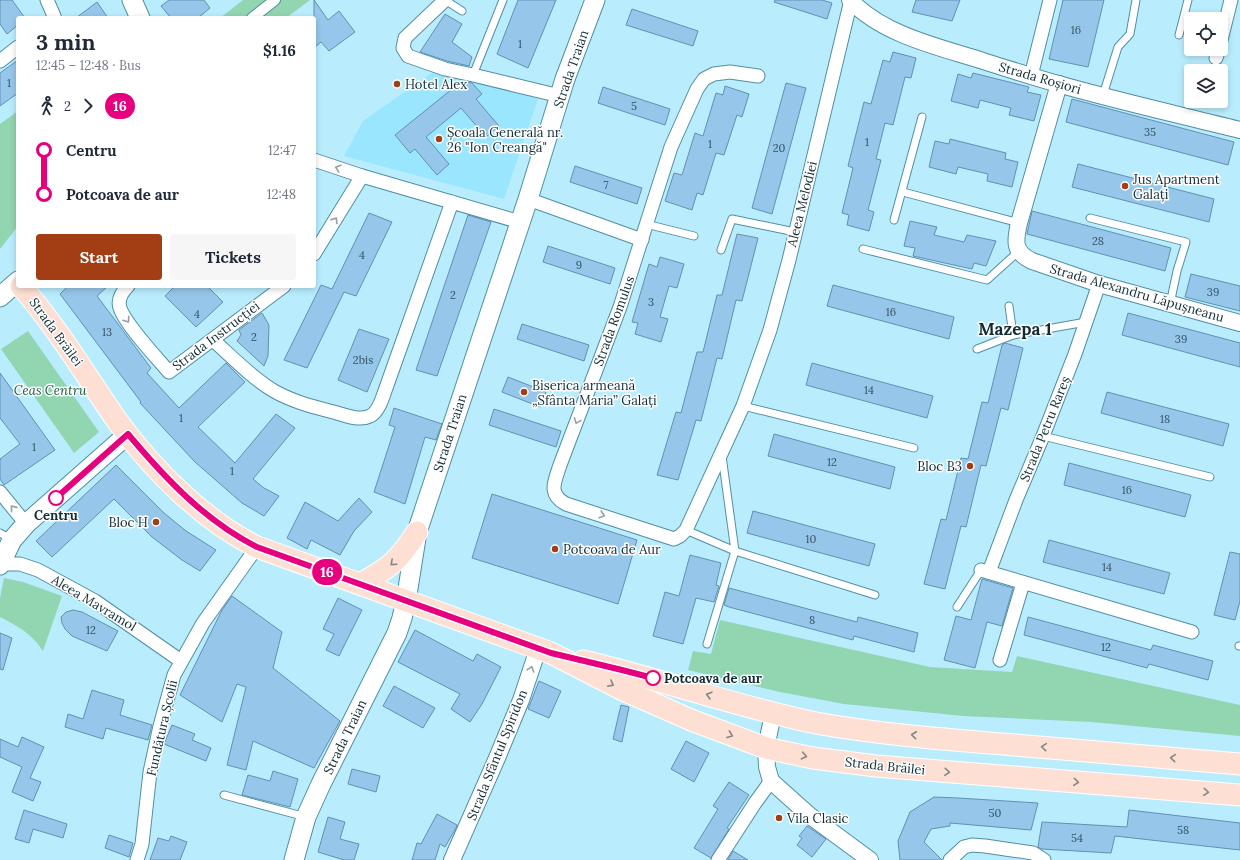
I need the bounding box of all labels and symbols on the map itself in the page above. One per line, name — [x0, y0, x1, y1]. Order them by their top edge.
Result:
house number: 16 — [1071, 23, 1081, 37]
street label: Strada Traian — [550, 28, 592, 110]
house number: 1 — [518, 37, 522, 51]
street label: Strada Roșiori — [997, 58, 1083, 98]
house number: 1 — [7, 76, 11, 90]
place label: Hotel Alex — [405, 76, 467, 93]
marker: Hotel Alex — [392, 79, 402, 89]
house number: 5 — [631, 99, 637, 113]
place label: Școala Generală nr. 26 "Ion Creangă" — [447, 124, 563, 156]
house number: 35 — [1144, 125, 1156, 139]
marker: Școala Generală nr. 26 "Ion Creangă" — [434, 134, 444, 144]
house number: 1 — [865, 135, 869, 149]
house number: 1 — [708, 137, 712, 151]
house number: 20 — [773, 141, 786, 155]
street label: Aleea Melodiei — [783, 159, 821, 250]
one-way arrow — [334, 164, 341, 173]
place label: Jus Apartment Galați — [1132, 171, 1220, 203]
house number: 7 — [603, 178, 609, 192]
marker: Jus Apartment Galați — [1120, 181, 1130, 191]
one-way arrow — [330, 217, 337, 224]
house number: 28 — [1092, 234, 1104, 248]
house number: 4 — [359, 248, 365, 262]
house number: 9 — [576, 258, 582, 272]
street label: Strada Alexandru Lăpușneanu — [1048, 260, 1226, 326]
street label: Strada Romulus — [590, 274, 638, 368]
house number: 39 — [1207, 285, 1219, 299]
house number: 2 — [450, 288, 456, 302]
street label: Strada Brăilei — [25, 294, 87, 370]
house number: 3 — [648, 295, 654, 309]
street label: Strada Instrucției — [169, 297, 263, 374]
house number: 16 — [886, 305, 896, 319]
house number: 4 — [194, 307, 200, 321]
one-way arrow — [122, 316, 130, 323]
district label: Mazepa 1 — [978, 318, 1052, 340]
house number: 13 — [102, 325, 112, 339]
house number: 2 — [251, 330, 257, 344]
house number: 39 — [1175, 332, 1187, 346]
house number: 2bis — [353, 353, 373, 367]
street label: Strada Petru Rareș — [1016, 374, 1074, 484]
place label: Biserica armeană „Sfânta Maria” Galați — [532, 377, 657, 409]
park label: Ceas Centru — [14, 382, 87, 399]
house number: 14 — [864, 383, 874, 397]
marker: Biserica armeană „Sfânta Maria” Galați — [519, 387, 529, 397]
street label: Strada Traian — [429, 392, 471, 474]
house number: 1 — [179, 411, 183, 425]
house number: 18 — [1160, 412, 1170, 426]
one-way arrow — [573, 418, 581, 425]
house number: 1 — [32, 440, 36, 454]
house number: 12 — [827, 455, 837, 469]
place label: Bloc B3 — [917, 458, 962, 475]
marker: Bloc B3 — [965, 461, 975, 471]
house number: 1 — [230, 464, 234, 478]
house number: 16 — [1122, 483, 1132, 497]
marker: Centru — [48, 490, 64, 506]
one-way arrow — [10, 506, 17, 513]
place label: Centru — [34, 507, 78, 524]
one-way arrow — [598, 510, 605, 519]
place label: Bloc H — [108, 514, 148, 531]
marker: Bloc H — [151, 517, 161, 527]
house number: 10 — [806, 532, 817, 546]
place label: Potcoava de Aur — [563, 541, 661, 558]
marker: Potcoava de Aur — [550, 544, 560, 554]
one-way arrow — [390, 558, 398, 566]
line badge: 16 — [309, 559, 345, 585]
house number: 14 — [1102, 560, 1112, 574]
street label: Aleea Mavramol — [48, 571, 140, 635]
house number: 8 — [809, 613, 815, 627]
house number: 12 — [86, 623, 96, 637]
house number: 12 — [1101, 640, 1111, 654]
one-way arrow — [526, 665, 535, 672]
marker: Potcoava de aur — [645, 670, 661, 686]
place label: Potcoava de aur — [664, 670, 763, 687]
street label: Fundătura Școlii — [143, 678, 181, 778]
one-way arrow — [606, 679, 614, 686]
street label: Strada Sfântul Spiridon — [463, 687, 531, 823]
one-way arrow — [706, 691, 713, 700]
street label: Strada Traian — [320, 697, 370, 777]
one-way arrow — [726, 730, 733, 738]
one-way arrow — [911, 731, 917, 740]
one-way arrow — [1041, 743, 1047, 752]
one-way arrow — [801, 751, 807, 759]
street label: Strada Brăilei — [844, 753, 926, 779]
one-way arrow — [1170, 754, 1176, 763]
one-way arrow — [944, 767, 950, 776]
one-way arrow — [1073, 777, 1079, 786]
one-way arrow — [1203, 788, 1209, 797]
house number: 50 — [989, 806, 1002, 820]
place label: Vila Clasic — [786, 810, 849, 827]
marker: Vila Clasic — [774, 813, 784, 823]
house number: 58 — [1177, 823, 1189, 837]
house number: 54 — [1071, 831, 1083, 845]

